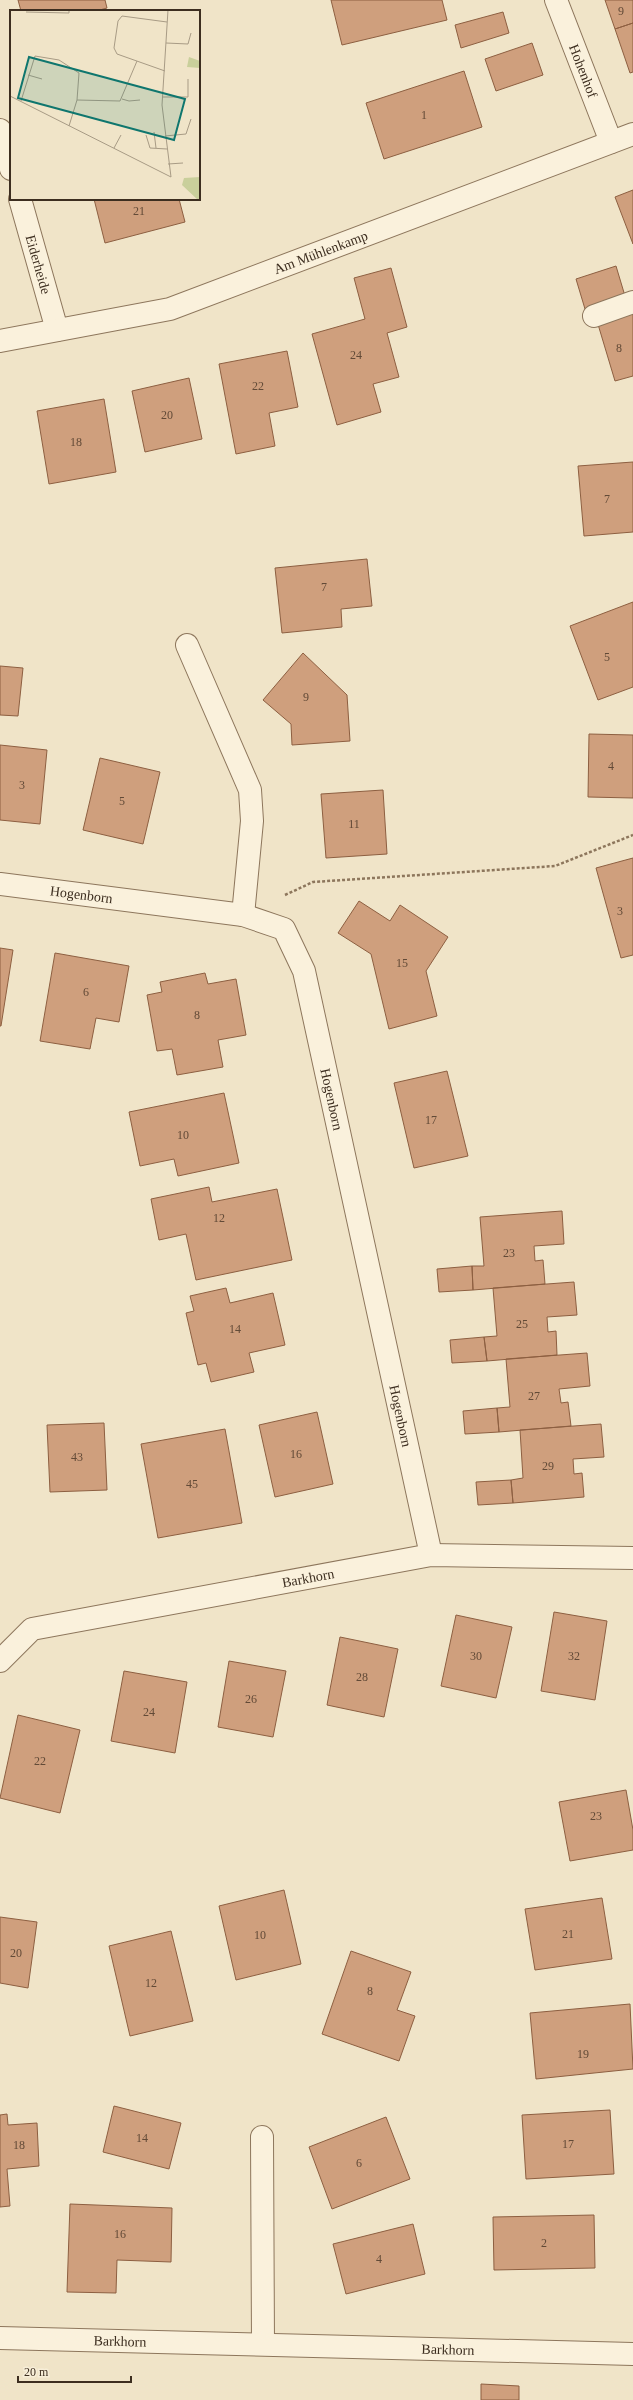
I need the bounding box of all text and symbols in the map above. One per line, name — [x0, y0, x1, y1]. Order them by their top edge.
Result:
house number: 9 — [618, 4, 624, 18]
inset map — [10, 10, 200, 200]
street label: Hohenhof — [566, 42, 601, 100]
house number: 1 — [421, 108, 427, 122]
house number: 21 — [133, 204, 145, 218]
street label: Am Mühlenkamp — [272, 228, 370, 277]
street label: Eiderheide — [23, 233, 54, 296]
house number: 8 — [616, 341, 622, 355]
house number: 24 — [350, 348, 362, 362]
house number: 22 — [252, 379, 264, 393]
house number: 20 — [161, 408, 173, 422]
house number: 18 — [70, 435, 82, 449]
house number: 7 — [604, 492, 610, 506]
house number: 7 — [321, 580, 327, 594]
house number: 5 — [604, 650, 610, 664]
house number: 9 — [303, 690, 309, 704]
house number: 4 — [608, 759, 614, 773]
house number: 3 — [19, 778, 25, 792]
house number: 5 — [119, 794, 125, 808]
house number: 11 — [348, 817, 360, 831]
street label: Hogenborn — [49, 883, 114, 906]
house number: 3 — [617, 904, 623, 918]
house number: 15 — [396, 956, 408, 970]
house number: 6 — [83, 985, 89, 999]
house number: 8 — [194, 1008, 200, 1022]
street label: Hogenborn — [318, 1067, 346, 1132]
house number: 17 — [425, 1113, 437, 1127]
house number: 10 — [177, 1128, 189, 1142]
house number: 12 — [213, 1211, 225, 1225]
house number: 23 — [503, 1246, 515, 1260]
house number: 25 — [516, 1317, 528, 1331]
house number: 14 — [229, 1322, 241, 1336]
street label: Hogenborn — [387, 1383, 415, 1448]
house number: 27 — [528, 1389, 540, 1403]
house number: 16 — [290, 1447, 302, 1461]
house number: 43 — [71, 1450, 83, 1464]
house number: 29 — [542, 1459, 554, 1473]
house number: 45 — [186, 1477, 198, 1491]
street label: Barkhorn — [281, 1566, 335, 1590]
house number: 30 — [470, 1649, 482, 1663]
house number: 32 — [568, 1649, 580, 1663]
house number: 28 — [356, 1670, 368, 1684]
house number: 26 — [245, 1692, 257, 1706]
house number: 24 — [143, 1705, 155, 1719]
house number: 22 — [34, 1754, 46, 1768]
house number: 23 — [590, 1809, 602, 1823]
house number: 21 — [562, 1927, 574, 1941]
house number: 10 — [254, 1928, 266, 1942]
house number: 20 — [10, 1946, 22, 1960]
house number: 12 — [145, 1976, 157, 1990]
house number: 8 — [367, 1984, 373, 1998]
house number: 19 — [577, 2047, 589, 2061]
house number: 14 — [136, 2131, 148, 2145]
house number: 17 — [562, 2137, 574, 2151]
house number: 18 — [13, 2138, 25, 2152]
house number: 6 — [356, 2156, 362, 2170]
house number: 16 — [114, 2227, 126, 2241]
house number: 2 — [541, 2236, 547, 2250]
house number: 4 — [376, 2252, 382, 2266]
street label: Barkhorn — [93, 2333, 147, 2349]
street label: Barkhorn — [421, 2341, 474, 2357]
scale bar — [18, 2358, 131, 2384]
text: 20 m — [24, 2365, 49, 2379]

